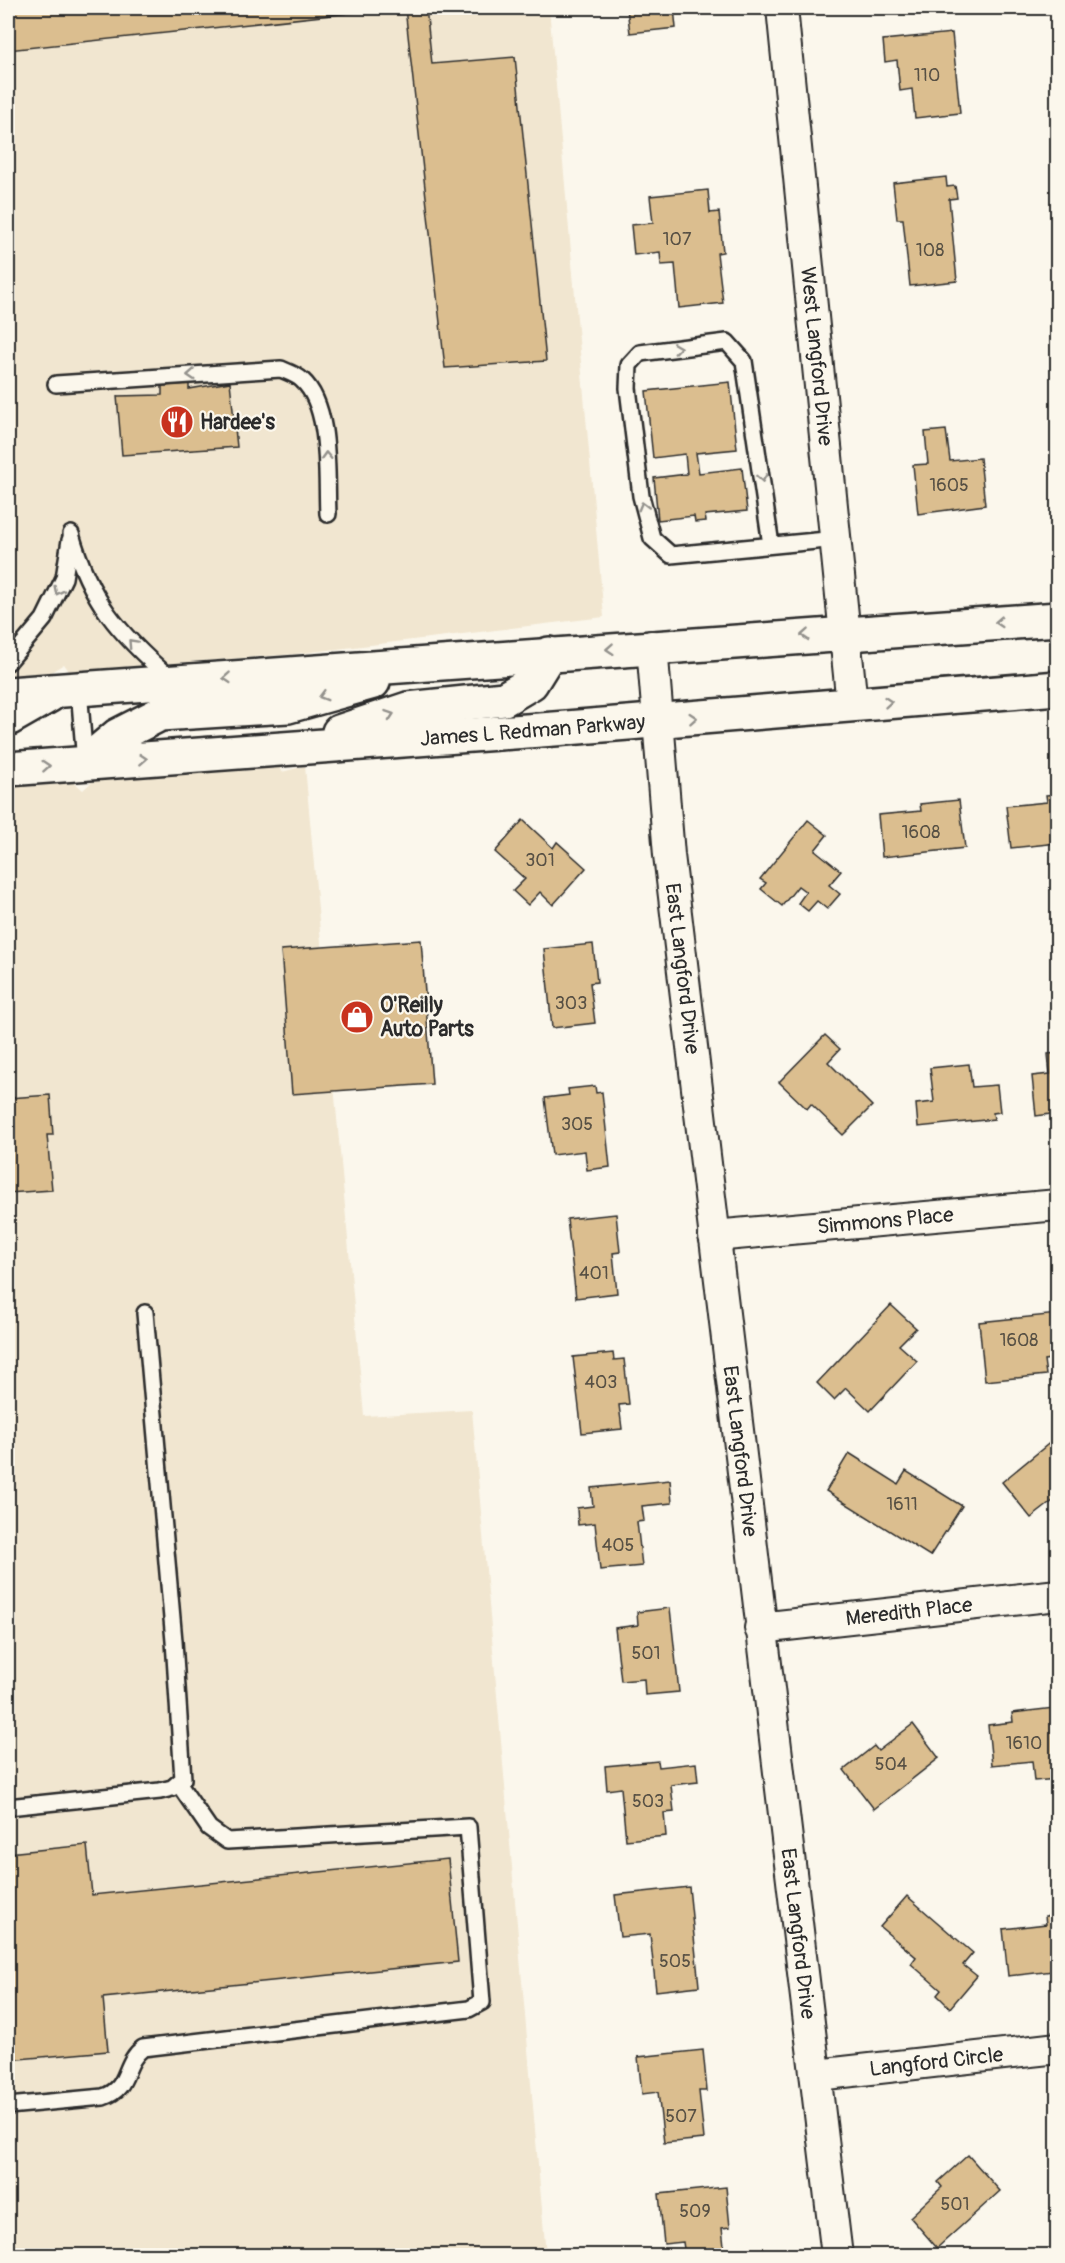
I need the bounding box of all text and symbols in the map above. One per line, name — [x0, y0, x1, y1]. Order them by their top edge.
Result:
house number: 110 — [914, 64, 940, 87]
house number: 107 — [663, 228, 692, 251]
house number: 108 — [916, 239, 944, 262]
street label: West Langford Drive — [794, 266, 839, 448]
one-way arrow — [672, 343, 681, 355]
one-way arrow — [187, 369, 196, 382]
restaurant icon: Hardee's — [159, 404, 195, 440]
place label: Hardee's — [200, 409, 275, 436]
one-way arrow — [319, 451, 332, 460]
one-way arrow — [755, 473, 767, 483]
house number: 1605 — [929, 474, 969, 497]
one-way arrow — [638, 501, 651, 511]
one-way arrow — [54, 584, 66, 595]
one-way arrow — [995, 616, 1004, 629]
one-way arrow — [800, 629, 809, 642]
one-way arrow — [128, 640, 139, 651]
one-way arrow — [606, 643, 615, 656]
one-way arrow — [223, 671, 232, 684]
one-way arrow — [318, 689, 329, 701]
one-way arrow — [883, 696, 892, 709]
street label: James L Redman Parkway — [419, 709, 646, 753]
one-way arrow — [384, 710, 395, 723]
one-way arrow — [689, 711, 698, 724]
one-way arrow — [138, 753, 147, 766]
one-way arrow — [41, 760, 51, 773]
house number: 1608 — [902, 821, 940, 844]
house number: 301 — [525, 849, 555, 872]
street label: East Langford Drive — [658, 882, 706, 1056]
place label: O'Reilly Auto Parts — [380, 992, 474, 1043]
house number: 303 — [555, 992, 587, 1015]
shop icon: O'Reilly Auto Parts — [339, 999, 375, 1035]
house number: 305 — [561, 1113, 593, 1136]
street label: Simmons Place — [816, 1201, 955, 1241]
house number: 401 — [579, 1262, 609, 1285]
house number: 1608 — [1000, 1329, 1038, 1352]
street label: East Langford Drive — [716, 1364, 764, 1539]
house number: 403 — [585, 1371, 617, 1394]
house number: 1611 — [886, 1493, 918, 1516]
house number: 405 — [602, 1534, 634, 1557]
street label: Meredith Place — [844, 1591, 975, 1632]
house number: 501 — [631, 1642, 661, 1665]
house number: 1610 — [1006, 1732, 1042, 1755]
house number: 504 — [875, 1753, 908, 1776]
house number: 503 — [632, 1790, 664, 1813]
street label: East Langford Drive — [774, 1847, 822, 2021]
house number: 505 — [659, 1950, 691, 1973]
street label: Langford Circle — [868, 2041, 1005, 2083]
house number: 507 — [665, 2105, 697, 2128]
house number: 501 — [940, 2193, 970, 2216]
house number: 509 — [679, 2200, 711, 2223]

